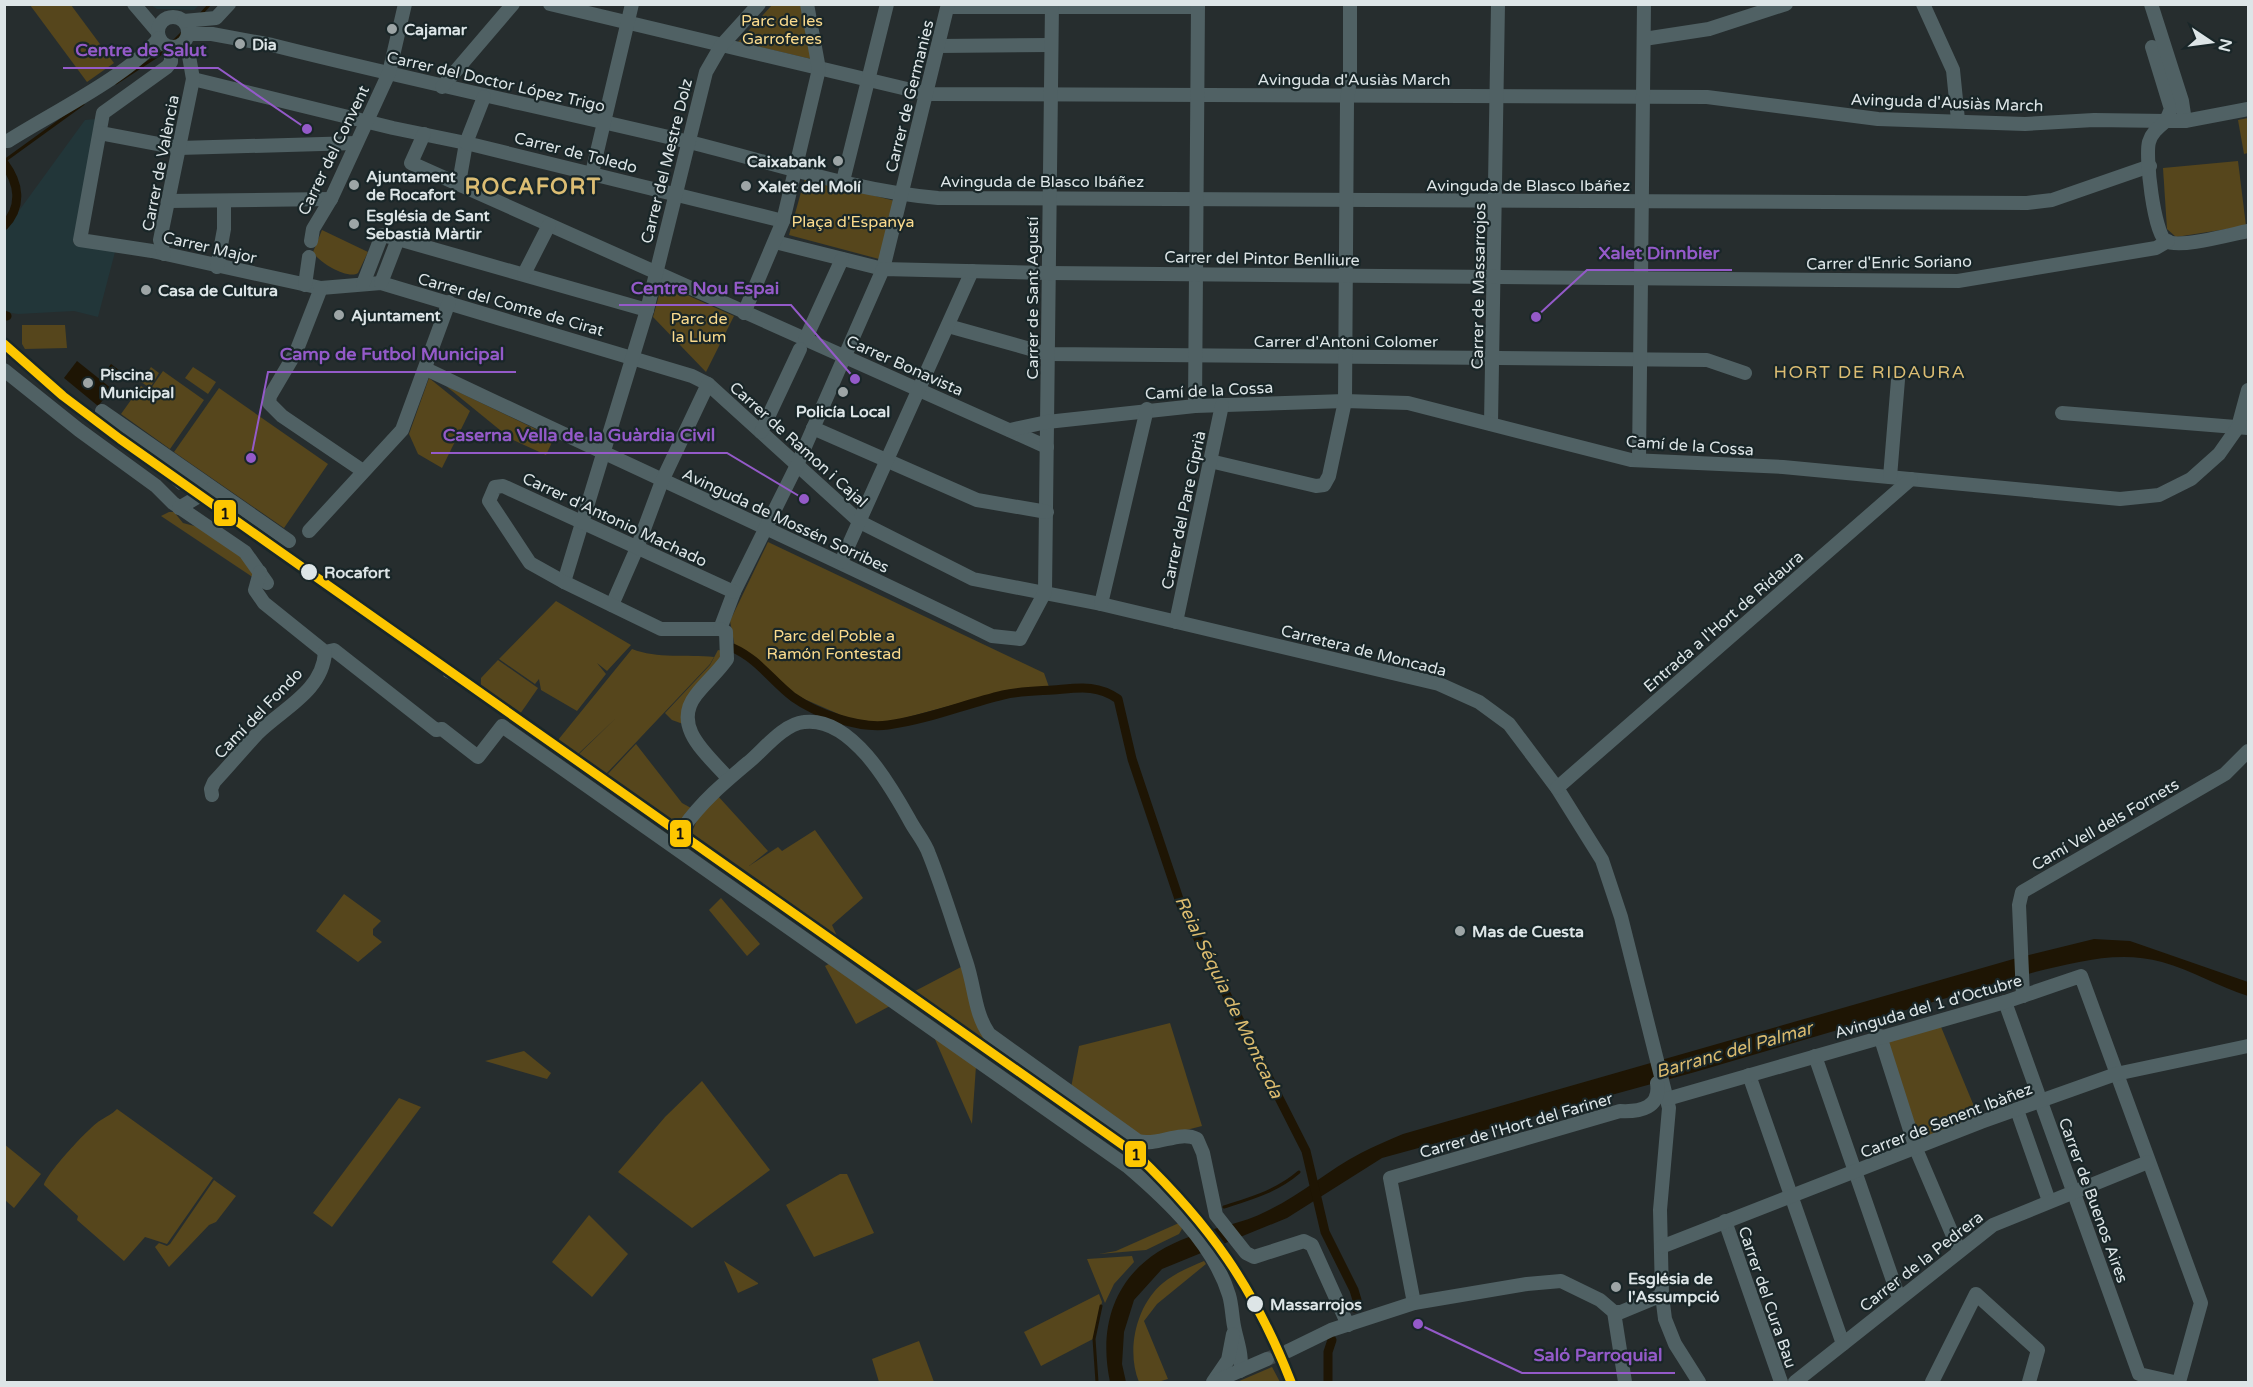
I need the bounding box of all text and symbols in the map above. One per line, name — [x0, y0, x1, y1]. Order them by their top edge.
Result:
park label: Parc de les Garroferes — [741, 11, 823, 49]
north arrow — [2181, 12, 2241, 72]
street label: Carrer de Germanies — [881, 18, 939, 174]
place label: Cajamar — [404, 20, 468, 40]
marker: Cajamar — [385, 22, 399, 36]
callout: Centre de Salut — [63, 32, 218, 68]
place label: Dia — [252, 35, 277, 55]
marker: Dia — [233, 37, 247, 51]
text: N — [2213, 37, 2236, 54]
text: Centre de Salut — [75, 39, 207, 61]
street label: Carrer del Doctor López Trigo — [385, 47, 607, 117]
street label: Avinguda d'Ausiàs March — [1258, 70, 1450, 90]
street label: Carrer del Mestre Dolz — [637, 77, 697, 246]
street label: Carrer del Convent — [294, 82, 374, 219]
street label: Avinguda d'Ausiàs March — [1850, 90, 2044, 116]
street label: Carrer de València — [138, 93, 184, 233]
street label: Carrer de Toledo — [512, 128, 639, 178]
place label: Caixabank — [747, 152, 826, 172]
marker: Caixabank — [831, 154, 845, 168]
place label: Ajuntament de Rocafort — [366, 167, 457, 205]
street label: Avinguda de Blasco Ibáñez — [940, 172, 1144, 192]
district label: ROCAFORT — [464, 174, 602, 200]
street label: Avinguda de Blasco Ibáñez — [1426, 176, 1630, 196]
place label: Xalet del Molí — [758, 177, 861, 197]
marker: Ajuntament de Rocafort — [347, 178, 361, 192]
marker: Xalet del Molí — [739, 179, 753, 193]
street label: Carrer de Massarrojos — [1468, 202, 1490, 370]
place label: Església de Sant Sebastià Màrtir — [366, 206, 490, 244]
park label: Plaça d'Espanya — [792, 212, 914, 232]
marker: Església de Sant Sebastià Màrtir — [347, 217, 361, 231]
street label: Carrer de Sant Agustí — [1023, 217, 1043, 379]
street label: Carrer Major — [161, 227, 260, 269]
callout: Xalet Dinnbier — [1587, 234, 1732, 270]
text: Xalet Dinnbier — [1599, 242, 1721, 264]
street label: Carrer del Pintor Benlliure — [1164, 247, 1360, 271]
street label: Carrer d'Enric Soriano — [1806, 252, 1972, 274]
street label: Carrer del Comte de Cirat — [415, 269, 606, 341]
callout: Centre Nou Espai — [619, 269, 791, 305]
text: Centre Nou Espai — [631, 277, 779, 299]
place label: Casa de Cultura — [158, 281, 278, 301]
marker: Casa de Cultura — [139, 283, 153, 297]
place label: Ajuntament — [351, 306, 442, 326]
marker: Ajuntament — [332, 308, 346, 322]
park label: Parc de la Llum — [670, 309, 728, 347]
street label: Carrer Bonavista — [843, 331, 966, 401]
street label: Carrer d'Antoni Colomer — [1254, 332, 1439, 352]
callout: Camp de Futbol Municipal — [268, 336, 516, 372]
text: Camp de Futbol Municipal — [280, 343, 504, 365]
district label: HORT DE RIDAURA — [1773, 361, 1967, 383]
place label: Piscina Municipal — [100, 365, 174, 403]
marker: Piscina Municipal — [81, 376, 95, 390]
street label: Carrer de Ramon i Cajal — [725, 377, 871, 512]
street label: Camí de la Cossa — [1144, 378, 1274, 404]
marker: Policía Local — [836, 385, 850, 399]
place label: Policía Local — [796, 402, 890, 422]
callout: Caserna Vella de la Guàrdia Civil — [431, 417, 727, 453]
text: Caserna Vella de la Guàrdia Civil — [443, 424, 715, 446]
street label: Carrer del Pare Ciprià — [1157, 429, 1211, 591]
street label: Camí de la Cossa — [1625, 432, 1755, 460]
street label: Avinguda de Mossén Sorribes — [679, 464, 892, 578]
street label: Carrer d'Antonio Machado — [519, 468, 710, 572]
line badge: 1 — [213, 499, 237, 527]
text: 1 — [220, 504, 230, 524]
street label: Entrada a l'Hort de Ridaura — [1640, 547, 1808, 697]
marker: Rocafort — [299, 562, 319, 582]
place label: Rocafort — [324, 563, 391, 583]
street label: Carretera de Moncada — [1279, 621, 1449, 681]
park label: Parc del Poble a Ramón Fontestad — [767, 626, 901, 664]
street label: Camí del Fondo — [210, 664, 307, 763]
street label: Camí Vell dels Fornets — [2028, 774, 2183, 875]
line badge: 1 — [669, 819, 692, 848]
text: 1 — [675, 824, 685, 844]
water label: Reial Séquia de Montcada — [1170, 892, 1288, 1103]
place label: Mas de Cuesta — [1472, 922, 1584, 942]
marker: Mas de Cuesta — [1453, 924, 1467, 938]
street label: Avinguda del 1 d'Octubre — [1832, 971, 2024, 1043]
water label: Barranc del Palmar — [1653, 1016, 1817, 1083]
street label: Carrer de Senent Ibàñez — [1858, 1079, 2035, 1163]
street label: Carrer de l'Hort del Fariner — [1417, 1089, 1616, 1163]
street label: Carrer de Buenos Aires — [2054, 1115, 2132, 1286]
line badge: 1 — [1124, 1140, 1147, 1168]
text: 1 — [1131, 1145, 1141, 1165]
street label: Carrer de la Pedrera — [1856, 1207, 1988, 1316]
street label: Carrer del Cura Bau — [1733, 1224, 1801, 1371]
place label: Església de l'Assumpció — [1628, 1269, 1720, 1307]
marker: Església de l'Assumpció — [1609, 1280, 1623, 1294]
marker: Massarrojos — [1245, 1294, 1265, 1314]
place label: Massarrojos — [1270, 1295, 1362, 1315]
callout: Saló Parroquial — [1522, 1337, 1675, 1373]
text: Saló Parroquial — [1534, 1344, 1662, 1366]

